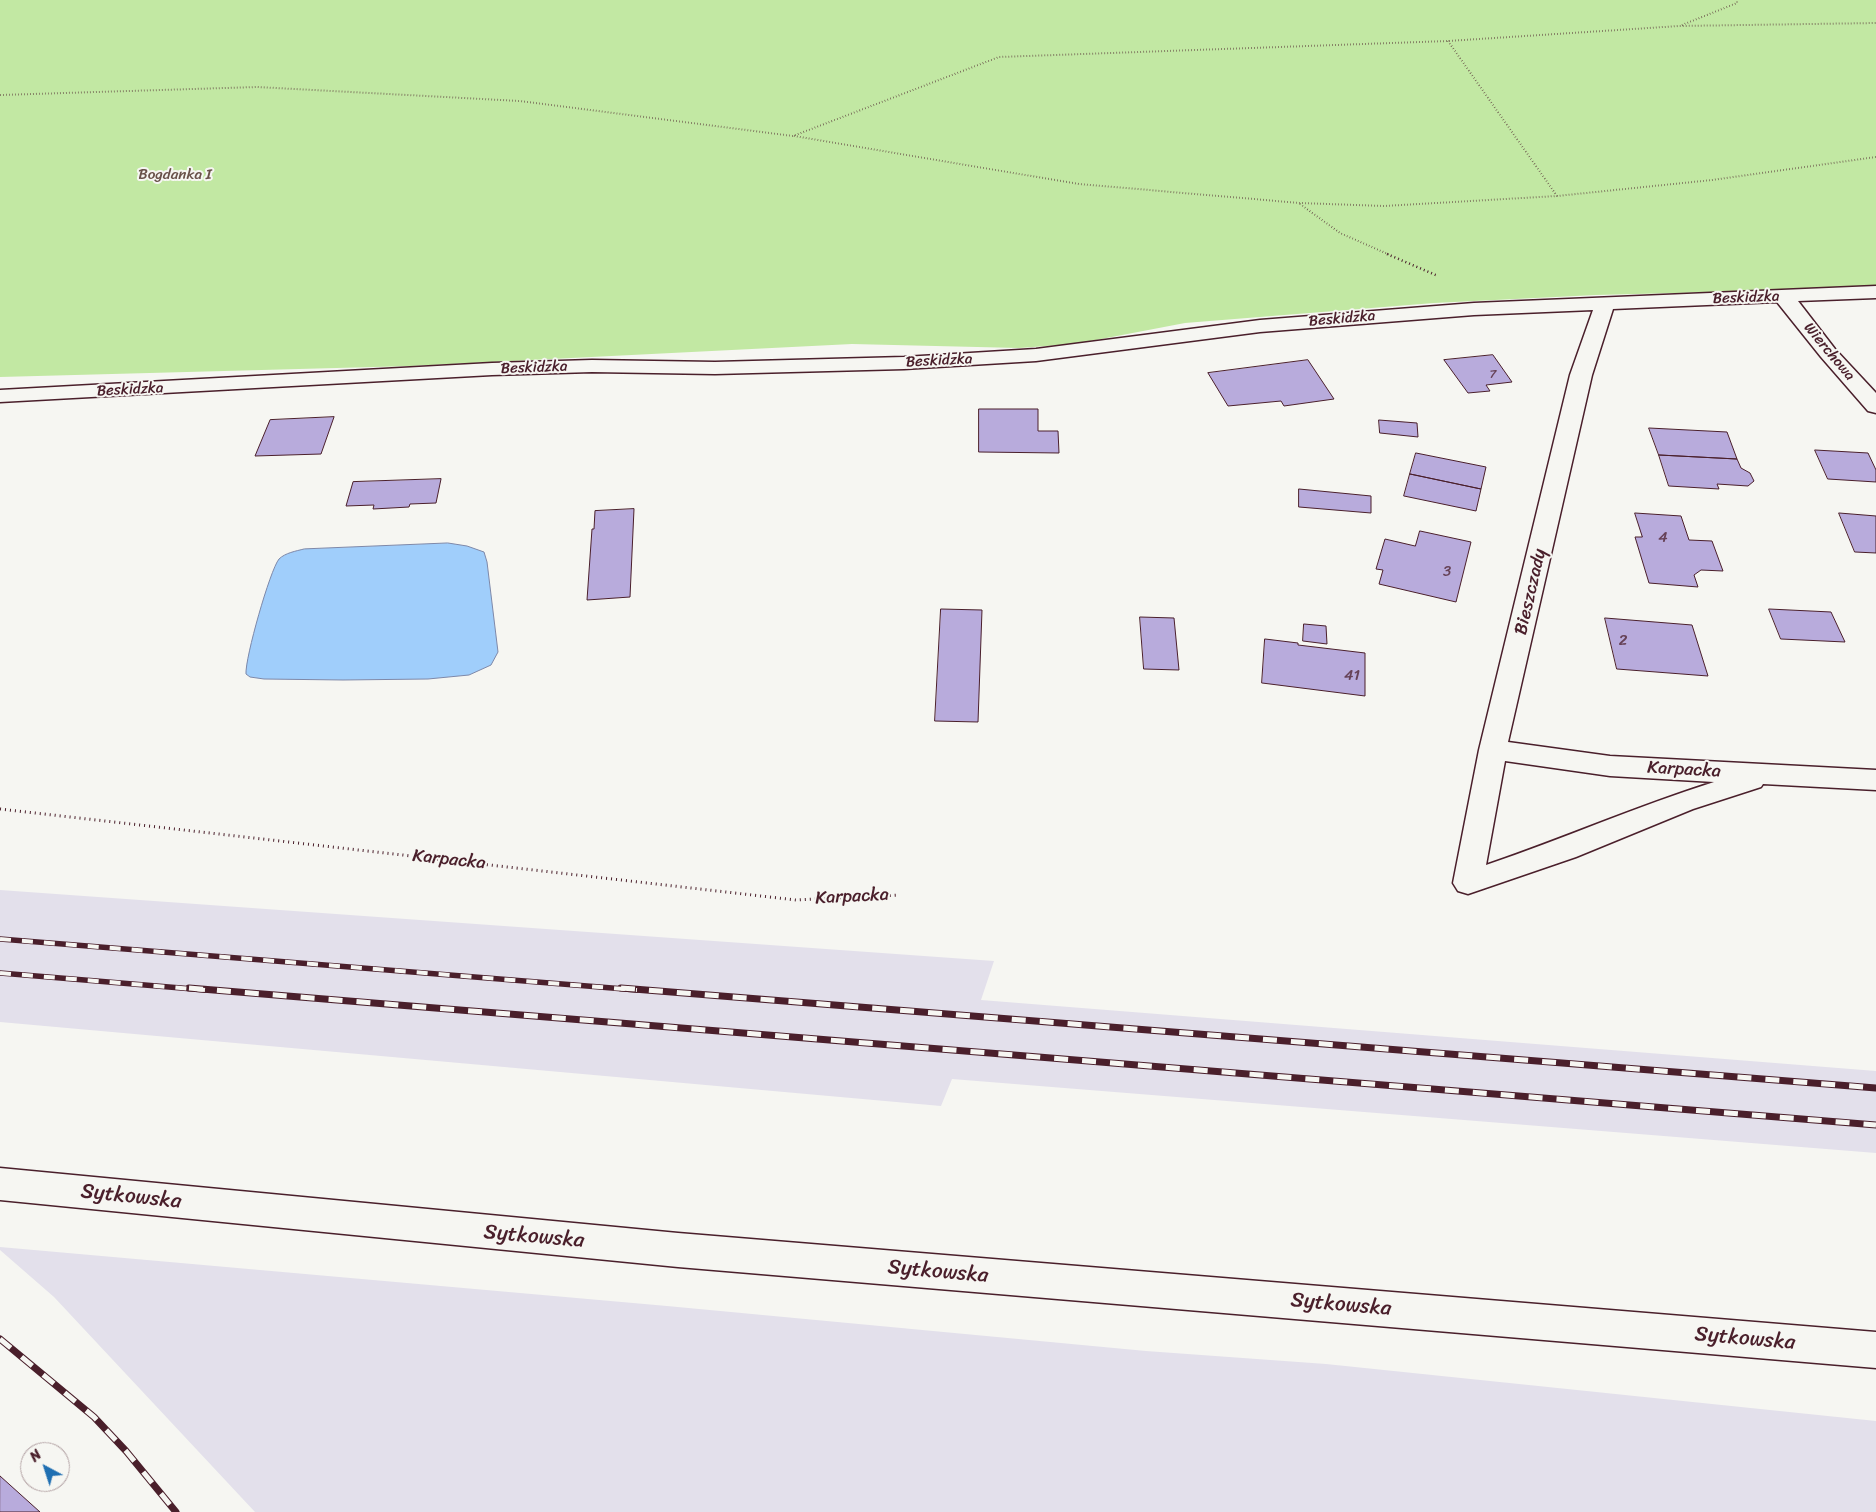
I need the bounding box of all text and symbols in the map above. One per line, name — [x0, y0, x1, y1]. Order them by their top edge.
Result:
park label: Bogdanka I — [138, 166, 212, 184]
street label: Beskidzka — [1712, 288, 1780, 308]
street label: Beskidzka — [1308, 307, 1376, 331]
street label: Wierchowa — [1800, 319, 1858, 385]
street label: Beskidzka — [905, 350, 973, 372]
street label: Beskidzka — [500, 358, 568, 378]
house number: 7 — [1490, 368, 1496, 382]
street label: Beskidzka — [96, 379, 164, 401]
house number: 4 — [1658, 529, 1668, 547]
street label: Bieszczady — [1511, 547, 1551, 637]
house number: 3 — [1443, 563, 1451, 581]
house number: 2 — [1619, 632, 1627, 650]
house number: 41 — [1344, 667, 1360, 685]
street label: Karpacka — [1647, 757, 1721, 783]
street label: Karpacka — [411, 845, 487, 875]
street label: Karpacka — [815, 884, 889, 910]
street label: Sytkowska — [79, 1179, 183, 1215]
street label: Sytkowska — [483, 1220, 585, 1254]
street label: Sytkowska — [887, 1255, 989, 1289]
street label: Sytkowska — [1290, 1288, 1392, 1322]
street label: Sytkowska — [1694, 1322, 1796, 1356]
north arrow — [20, 1442, 70, 1492]
text: N — [24, 1443, 47, 1469]

